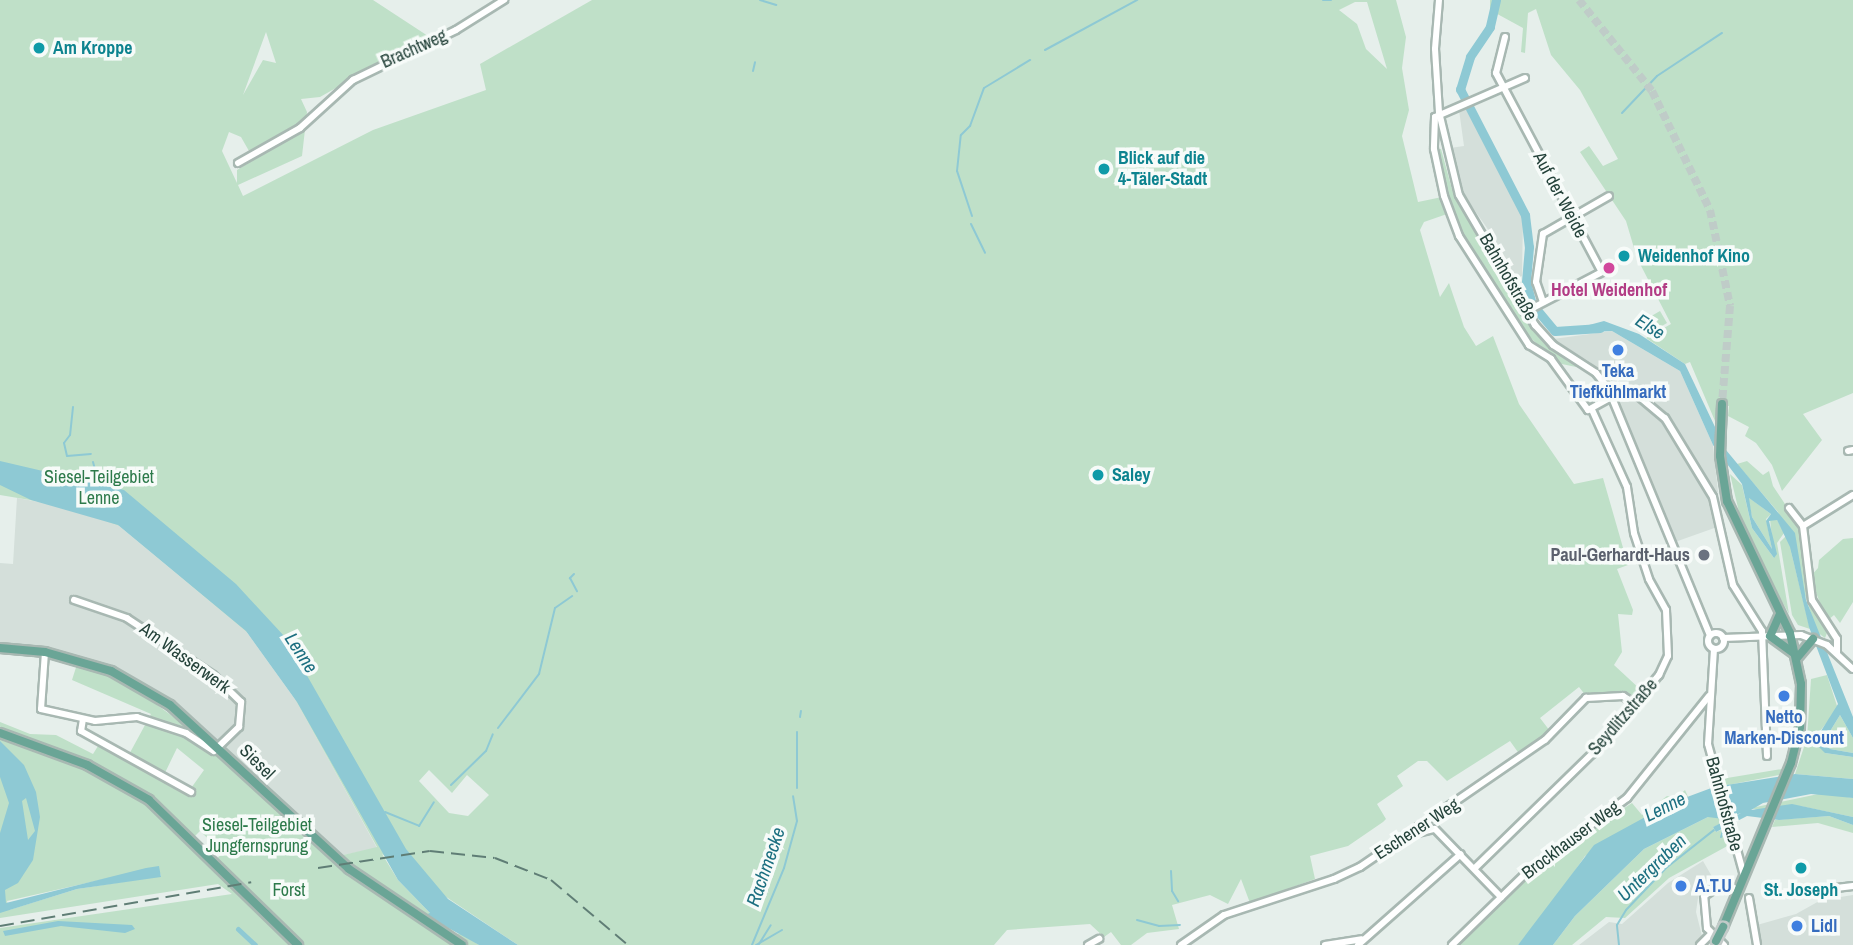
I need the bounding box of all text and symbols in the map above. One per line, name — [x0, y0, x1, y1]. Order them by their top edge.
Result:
street label: Brachtweg — [378, 25, 450, 73]
place label: Am Kroppe — [53, 37, 133, 59]
marker: Am Kroppe — [31, 40, 47, 56]
place label: Blick auf die 4-Täler-Stadt — [1118, 148, 1207, 190]
street label: Auf der Weide — [1528, 148, 1592, 242]
marker: Blick auf die 4-Täler-Stadt — [1096, 161, 1112, 177]
street label: Bahnhofstraße — [1474, 230, 1542, 324]
place label: Weidenhof Kino — [1638, 245, 1750, 267]
marker: Weidenhof Kino — [1616, 248, 1632, 264]
marker: Hotel Weidenhof — [1601, 260, 1617, 276]
place label: Hotel Weidenhof — [1551, 279, 1667, 301]
water label: Else — [1631, 309, 1669, 345]
marker: Teka Tiefkühlmarkt — [1610, 342, 1626, 358]
place label: Teka Tiefkühlmarkt — [1570, 361, 1666, 404]
place label: Saley — [1112, 464, 1151, 486]
park label: Siesel-Teilgebiet Lenne — [44, 467, 154, 510]
marker: Saley — [1090, 467, 1106, 483]
place label: Paul-Gerhardt-Haus — [1551, 544, 1690, 566]
marker: Paul-Gerhardt-Haus — [1696, 547, 1712, 563]
street label: Am Wasserwerk — [135, 618, 235, 698]
water label: Lenne — [280, 629, 322, 677]
street label: Seydlitzstraße — [1584, 674, 1662, 760]
marker: Netto Marken-Discount — [1776, 688, 1792, 704]
place label: Netto Marken-Discount — [1724, 707, 1844, 750]
street label: Siesel — [235, 740, 279, 784]
street label: Bahnhofstraße — [1701, 754, 1747, 854]
water label: Lenne — [1641, 787, 1689, 827]
street label: Eschener Weg — [1371, 794, 1463, 864]
street label: Brockhauser Weg — [1518, 796, 1624, 884]
park label: Siesel-Teilgebiet Jungfernsprung — [202, 815, 312, 858]
water label: Rachmecke — [742, 824, 790, 910]
water label: Untergraben — [1613, 830, 1691, 906]
marker: St. Joseph — [1793, 860, 1809, 876]
place label: A.T.U — [1695, 875, 1732, 897]
marker: A.T.U — [1673, 878, 1689, 894]
park label: Forst — [273, 879, 305, 901]
place label: St. Joseph — [1764, 879, 1838, 901]
place label: Lidl — [1811, 915, 1837, 937]
marker: Lidl — [1789, 918, 1805, 934]

